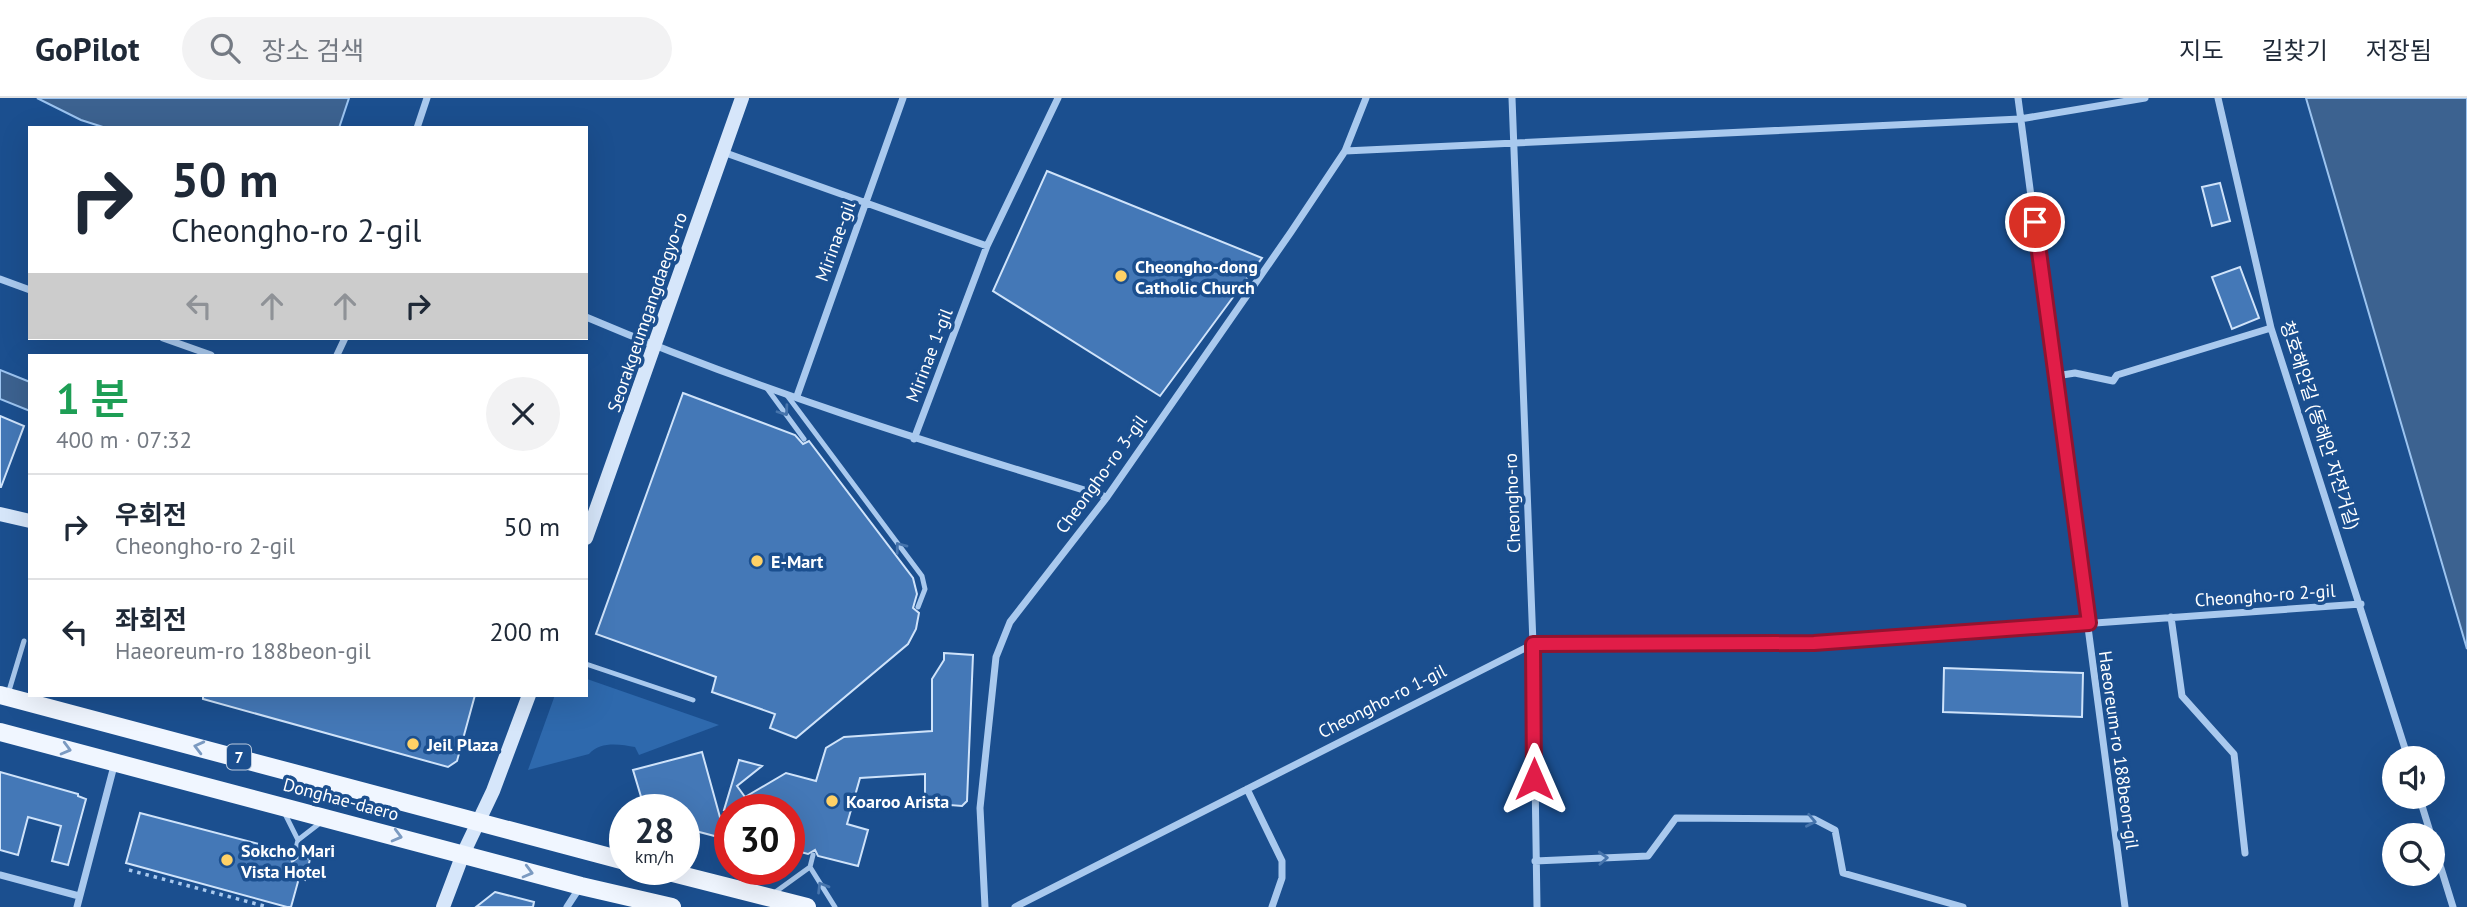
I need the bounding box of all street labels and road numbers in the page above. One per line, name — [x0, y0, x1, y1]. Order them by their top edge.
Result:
street label: Mirinae-gil — [810, 197, 860, 284]
street label: Seorakgeumgangdaegyo-ro — [602, 209, 692, 415]
street label: Mirinae 1-gil — [901, 304, 958, 405]
street label: 청호해안길 (동해안 자전거길) — [2275, 318, 2365, 532]
street label: Cheongho-ro 3-gil — [1050, 410, 1152, 538]
street label: Cheongho-ro — [1499, 453, 1525, 553]
street label: Cheongho-ro 2-gil — [2194, 579, 2337, 611]
street label: Haeoreum-ro 188beon-gil — [2094, 649, 2144, 851]
street label: Cheongho-ro 1-gil — [1314, 658, 1451, 743]
road number: 7 — [227, 744, 251, 770]
street label: Donghae-daero — [281, 773, 401, 825]

